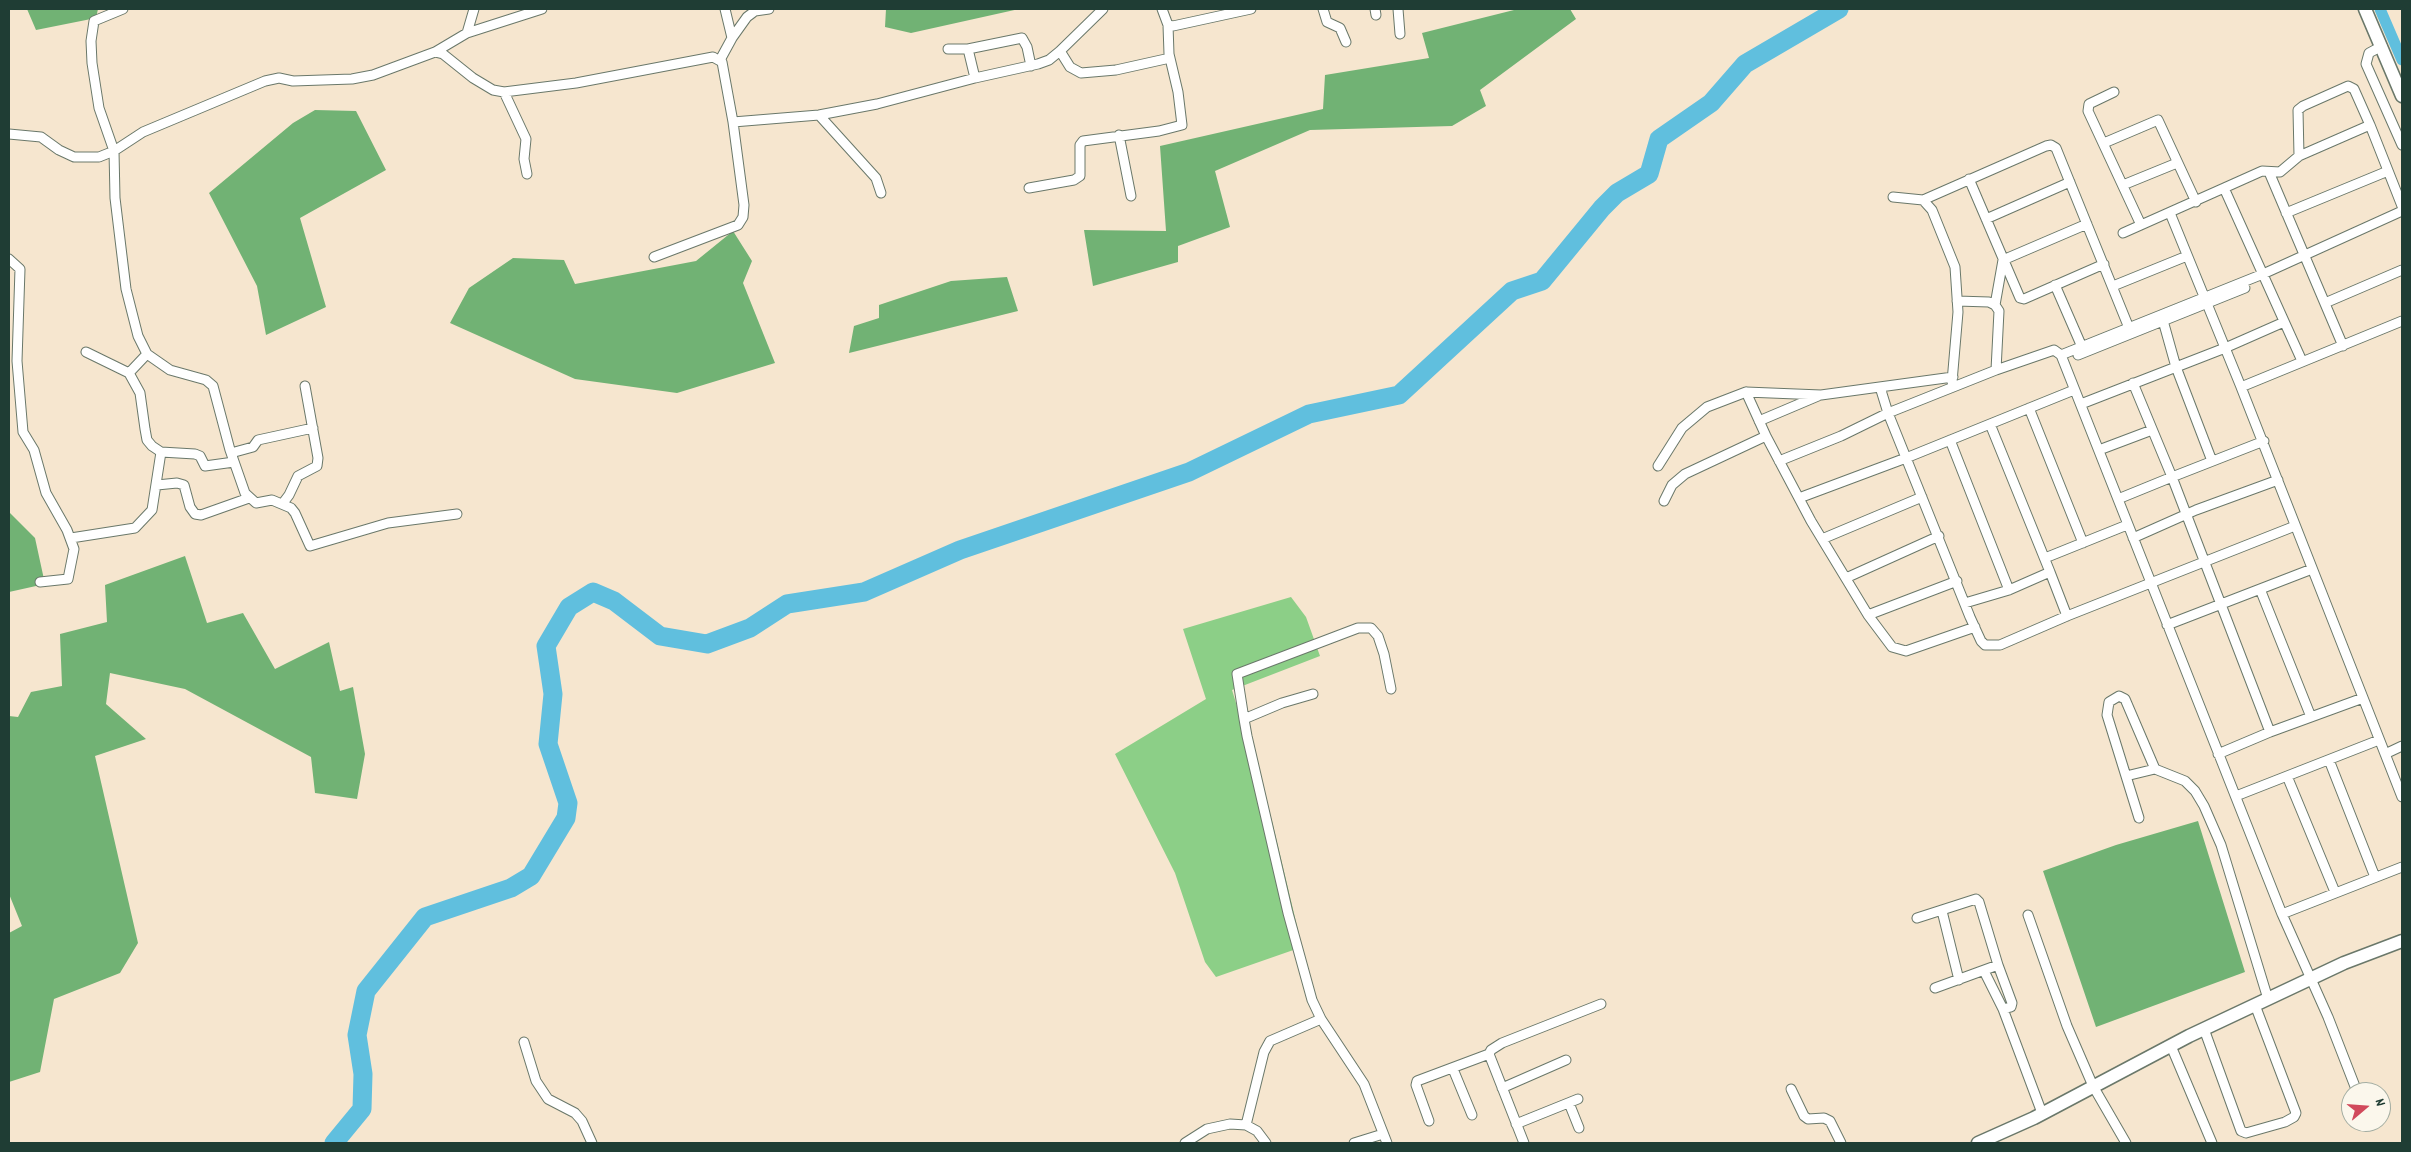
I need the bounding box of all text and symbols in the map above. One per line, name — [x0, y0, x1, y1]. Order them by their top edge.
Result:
north arrow — [2341, 1082, 2391, 1132]
text: N — [2369, 1096, 2390, 1109]

